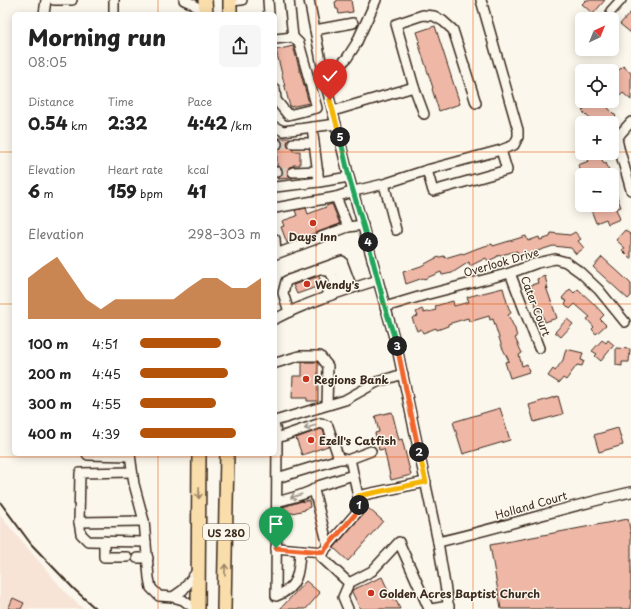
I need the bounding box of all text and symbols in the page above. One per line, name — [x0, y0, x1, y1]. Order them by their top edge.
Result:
north arrow — [575, 12, 619, 56]
map controls — [575, 12, 619, 212]
text: Morning run — [28, 20, 166, 53]
button: share — [219, 25, 261, 67]
text: 08:05 — [28, 52, 67, 71]
pin — [313, 59, 347, 100]
button: locate — [575, 64, 619, 108]
icon: check — [319, 65, 341, 87]
text: Distance — [28, 93, 74, 110]
text: Time — [108, 93, 134, 110]
text: Pace — [187, 93, 212, 110]
text: 0.54 — [28, 110, 67, 136]
text: 2:32 — [108, 110, 147, 136]
text: 4:42 — [187, 110, 227, 136]
button: + — [575, 116, 619, 160]
text: km — [67, 117, 88, 134]
text: /km — [227, 117, 252, 134]
pin: 5 — [330, 127, 350, 147]
text: 5 — [336, 128, 344, 145]
text: Elevation — [28, 161, 75, 178]
text: Heart rate — [108, 161, 163, 178]
text: kcal — [187, 161, 209, 178]
button: − — [575, 168, 619, 212]
text: 6 — [28, 178, 40, 204]
text: 159 — [108, 178, 137, 204]
text: 41 — [187, 178, 206, 204]
text: m — [40, 185, 54, 202]
text: bpm — [137, 185, 163, 202]
marker: Days Inn — [308, 218, 318, 228]
text: Elevation — [28, 224, 84, 243]
text: 298–303 m — [188, 224, 261, 243]
place label: Days Inn — [289, 228, 337, 245]
pin: 4 — [358, 232, 378, 252]
text: 4 — [364, 233, 372, 250]
street label: Overlook Drive — [461, 243, 541, 281]
street label: Cater Court — [517, 273, 555, 339]
place label: Wendy's — [315, 276, 359, 293]
marker: Wendy's — [302, 279, 312, 289]
text: 100 m — [28, 334, 69, 353]
text: 4:51 — [92, 334, 118, 353]
pin: 3 — [387, 336, 407, 356]
text: 3 — [393, 337, 401, 354]
text: 200 m — [28, 364, 72, 383]
text: 4:45 — [92, 364, 121, 383]
place label: Regions Bank — [314, 371, 389, 388]
marker: Regions Bank — [301, 374, 311, 384]
text: 300 m — [28, 394, 72, 413]
text: 4:55 — [92, 394, 121, 413]
text: 400 m — [28, 424, 72, 443]
text: 4:39 — [92, 424, 120, 443]
one-way arrow — [304, 424, 317, 431]
place label: Ezell's Catfish — [319, 432, 396, 449]
marker: Ezell's Catfish — [306, 435, 316, 445]
pin: 2 — [409, 442, 429, 462]
text: 2 — [415, 443, 423, 460]
one-way arrow — [195, 486, 203, 499]
street label: Holland Court — [493, 486, 569, 523]
one-way arrow — [289, 493, 302, 500]
pin: 1 — [349, 495, 369, 515]
text: 1 — [356, 496, 362, 513]
pin — [259, 507, 293, 548]
icon: arrive — [265, 513, 287, 535]
road number: US 280 — [203, 524, 249, 540]
one-way arrow — [221, 564, 229, 577]
place label: Golden Acres Baptist Church — [379, 585, 540, 602]
marker: Golden Acres Baptist Church — [366, 588, 376, 598]

